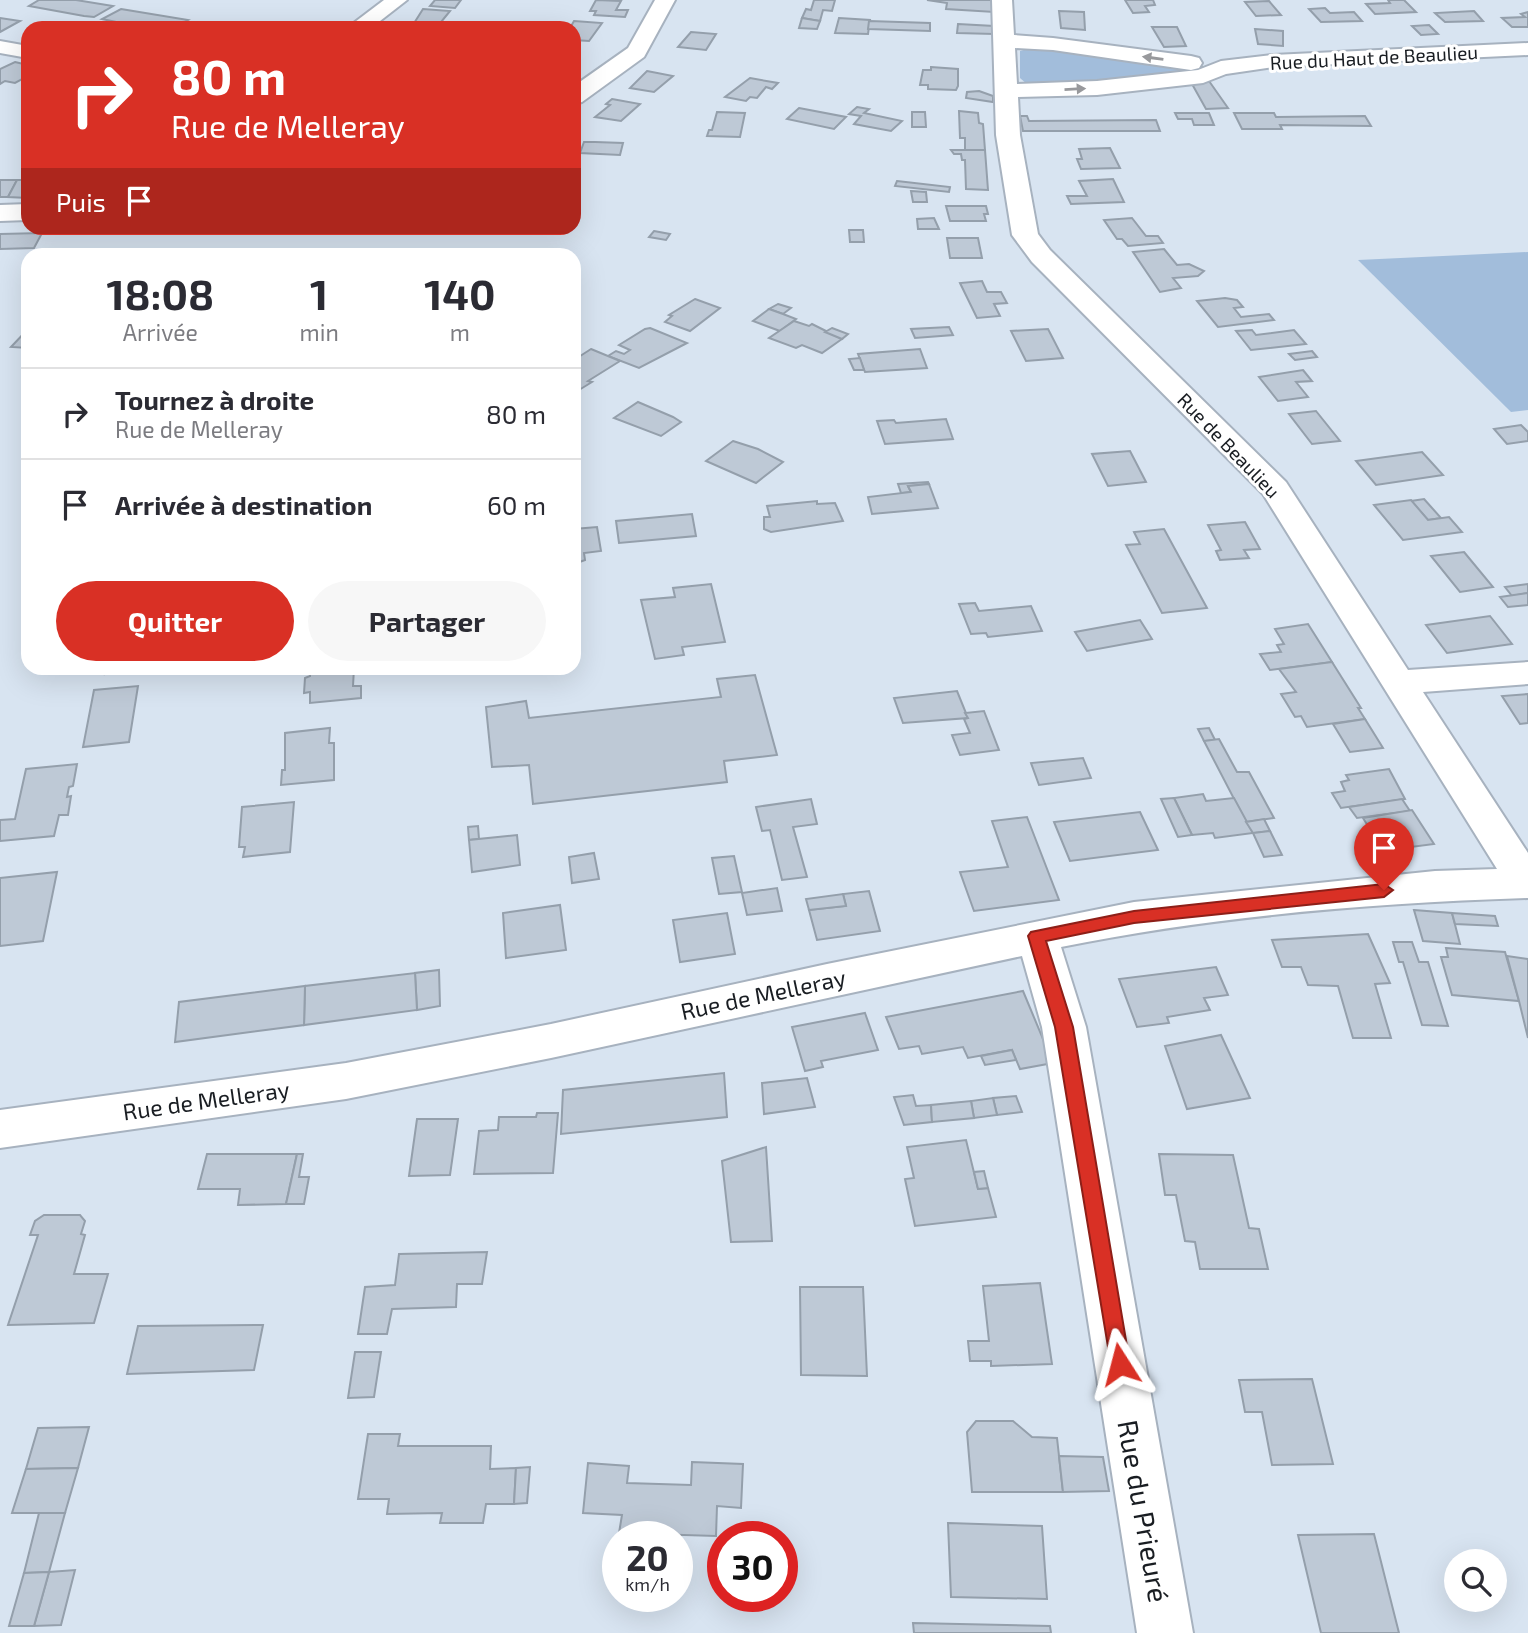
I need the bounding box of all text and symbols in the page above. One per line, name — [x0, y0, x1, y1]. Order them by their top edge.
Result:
street label: Rue du Haut de Beaulieu — [1269, 40, 1479, 74]
text: 80 m — [171, 46, 286, 105]
icon: right — [56, 49, 147, 140]
one-way arrow — [1142, 52, 1164, 63]
one-way arrow — [1064, 83, 1086, 94]
text: Rue de Melleray — [171, 106, 405, 144]
icon: arrive — [120, 182, 158, 220]
text: Puis — [56, 186, 106, 217]
text: 18:08 — [106, 268, 214, 318]
text: 1 — [310, 268, 328, 318]
text: 140 — [424, 268, 496, 318]
text: Arrivée — [123, 318, 198, 346]
text: min — [300, 318, 339, 346]
text: m — [450, 318, 470, 346]
text: Tournez à droite — [115, 384, 314, 415]
street label: Rue de Beaulieu — [1173, 388, 1285, 502]
icon: right — [56, 395, 94, 433]
text: 80 m — [486, 398, 546, 429]
text: Rue de Melleray — [115, 415, 283, 443]
icon: arrive — [56, 486, 94, 524]
text: Arrivée à destination — [115, 489, 372, 520]
text: 60 m — [487, 489, 546, 520]
button: Quitter — [56, 581, 294, 661]
button: Partager — [308, 581, 546, 661]
pin — [1354, 818, 1414, 890]
icon: arrive — [1365, 829, 1403, 867]
street label: Rue de Melleray — [678, 963, 848, 1025]
street label: Rue de Melleray — [121, 1074, 291, 1126]
position arrow — [1083, 1327, 1157, 1401]
street label: Rue du Prieuré — [1111, 1417, 1177, 1605]
speed limit sign: 30 — [707, 1521, 798, 1612]
text: 20 — [626, 1536, 669, 1578]
map controls — [1444, 1549, 1507, 1612]
button: search — [1444, 1549, 1507, 1612]
text: km/h — [625, 1573, 670, 1595]

